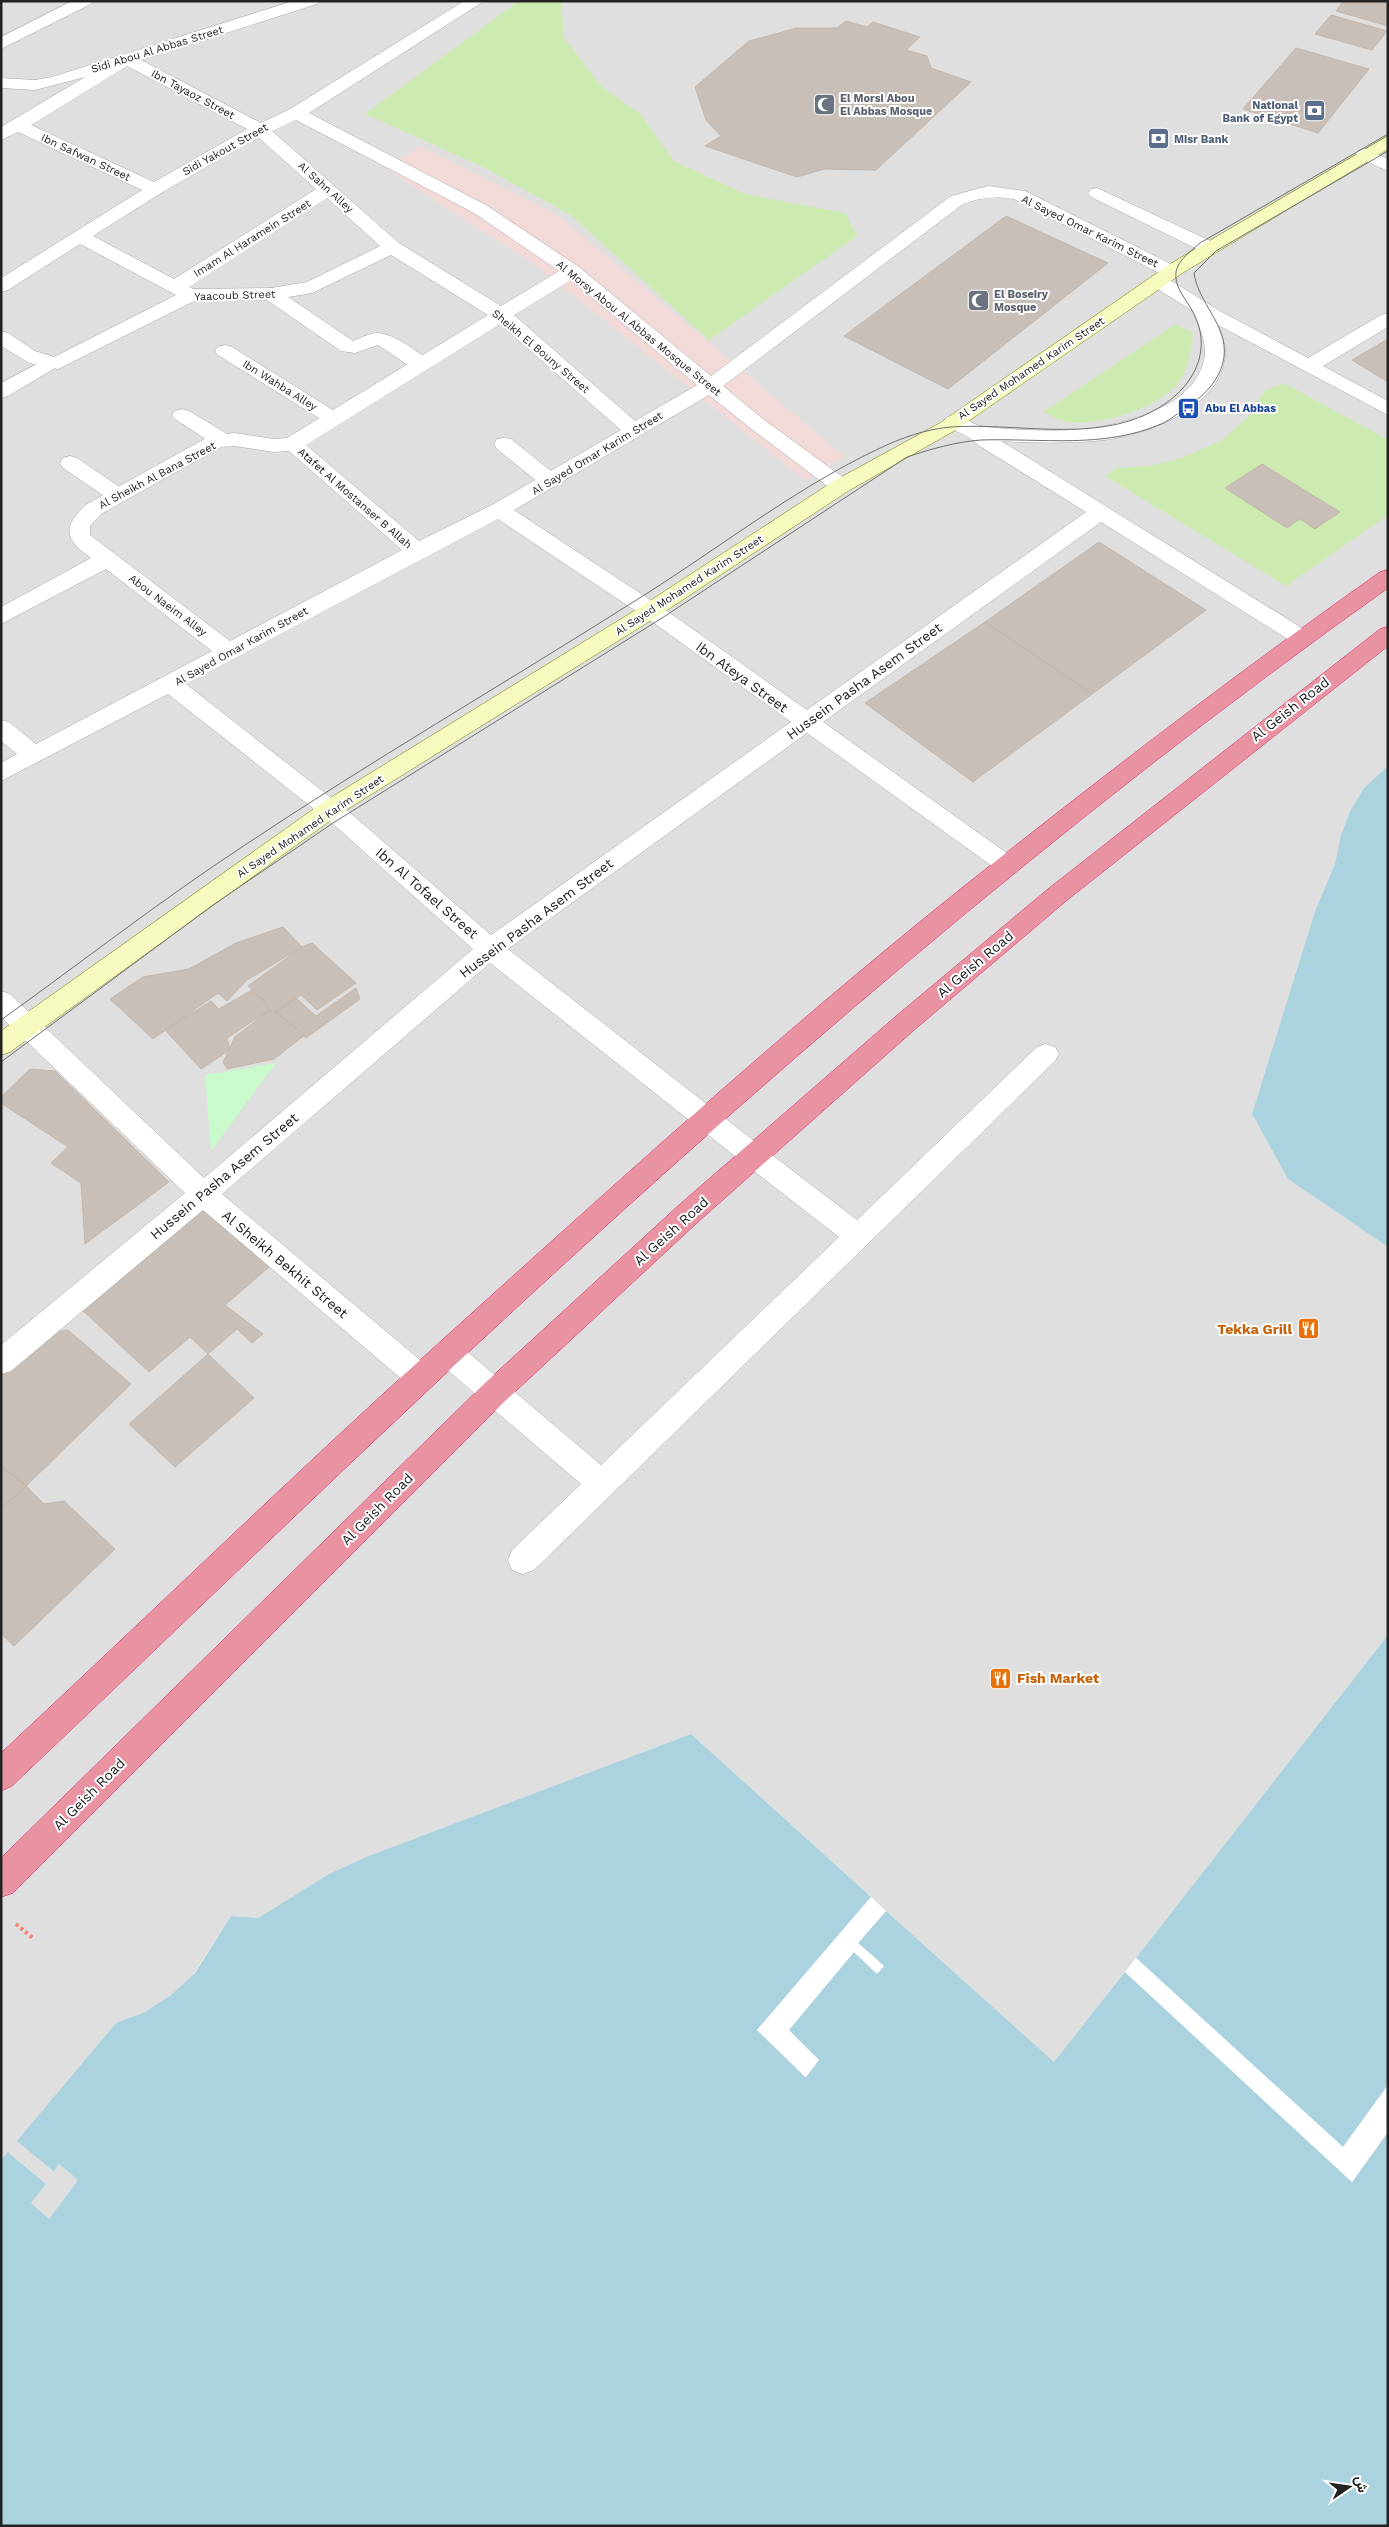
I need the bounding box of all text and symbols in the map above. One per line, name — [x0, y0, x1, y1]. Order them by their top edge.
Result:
street label: Sidi Abou Al Abbas Street — [90, 23, 225, 76]
street label: Ibn Tayaoz Street — [149, 67, 237, 122]
mosque icon: El Morsi Abou El Abbas Mosque — [812, 92, 836, 116]
place label: El Morsi Abou El Abbas Mosque — [840, 92, 932, 118]
place label: National Bank of Egypt — [1222, 99, 1298, 125]
bank icon: National Bank of Egypt — [1302, 99, 1326, 123]
street label: Sidi Yakout Street — [180, 120, 270, 178]
bank icon: Misr Bank — [1146, 127, 1170, 151]
street label: Ibn Safwan Street — [39, 131, 133, 184]
place label: Misr Bank — [1174, 133, 1228, 146]
street label: Al Sahn Alley — [295, 159, 356, 216]
street label: Al Sayed Omar Karim Street — [1019, 193, 1161, 270]
street label: Imam Al Haramein Street — [191, 197, 314, 280]
street label: Al Morsy Abou Al Abbas Mosque Street — [554, 258, 724, 399]
street label: Yaacoub Street — [194, 288, 276, 303]
mosque icon: El Boseiry Mosque — [966, 288, 990, 312]
place label: El Boseiry Mosque — [994, 288, 1049, 314]
street label: Sheikh El Bouny Street — [489, 307, 592, 396]
street label: Al Sayed Mohamed Karim Street — [956, 314, 1107, 422]
street label: Ibn Wahba Alley — [240, 357, 320, 414]
bus stop icon: Abu El Abbas — [1177, 396, 1201, 420]
place label: Abu El Abbas — [1205, 402, 1276, 415]
street label: Al Sayed Omar Karim Street — [529, 409, 665, 498]
street label: Al Sheikh Al Bana Street — [97, 439, 218, 512]
street label: Atafet Al Mostanser B Allah — [295, 445, 414, 551]
street label: Al Sayed Mohamed Karim Street — [613, 532, 766, 638]
street label: Abou Naeim Alley — [126, 572, 210, 639]
street label: Al Sayed Omar Karim Street — [172, 604, 311, 689]
street label: Hussein Pasha Asem Street — [783, 619, 945, 743]
street label: Ibn Ateya Street — [693, 638, 791, 716]
street label: Al Geish Road — [1248, 674, 1332, 744]
street label: Al Sayed Mohamed Karim Street — [235, 772, 386, 880]
street label: Ibn Al Tofael Street — [373, 844, 481, 942]
street label: Hussein Pasha Asem Street — [456, 855, 616, 981]
street label: Al Geish Road — [934, 927, 1016, 1001]
street label: Hussein Pasha Asem Street — [147, 1109, 301, 1243]
street label: Al Geish Road — [630, 1193, 712, 1269]
street label: Al Sheikh Bekhit Street — [219, 1207, 351, 1321]
restaurant icon: Tekka Grill — [1296, 1317, 1320, 1341]
place label: Tekka Grill — [1217, 1321, 1292, 1337]
street label: Al Geish Road — [338, 1470, 416, 1548]
restaurant icon: Fish Market — [989, 1666, 1013, 1690]
place label: Fish Market — [1017, 1670, 1099, 1686]
street label: Al Geish Road — [50, 1755, 128, 1833]
north arrow — [1324, 2462, 1374, 2512]
text: ش — [1351, 2474, 1371, 2494]

